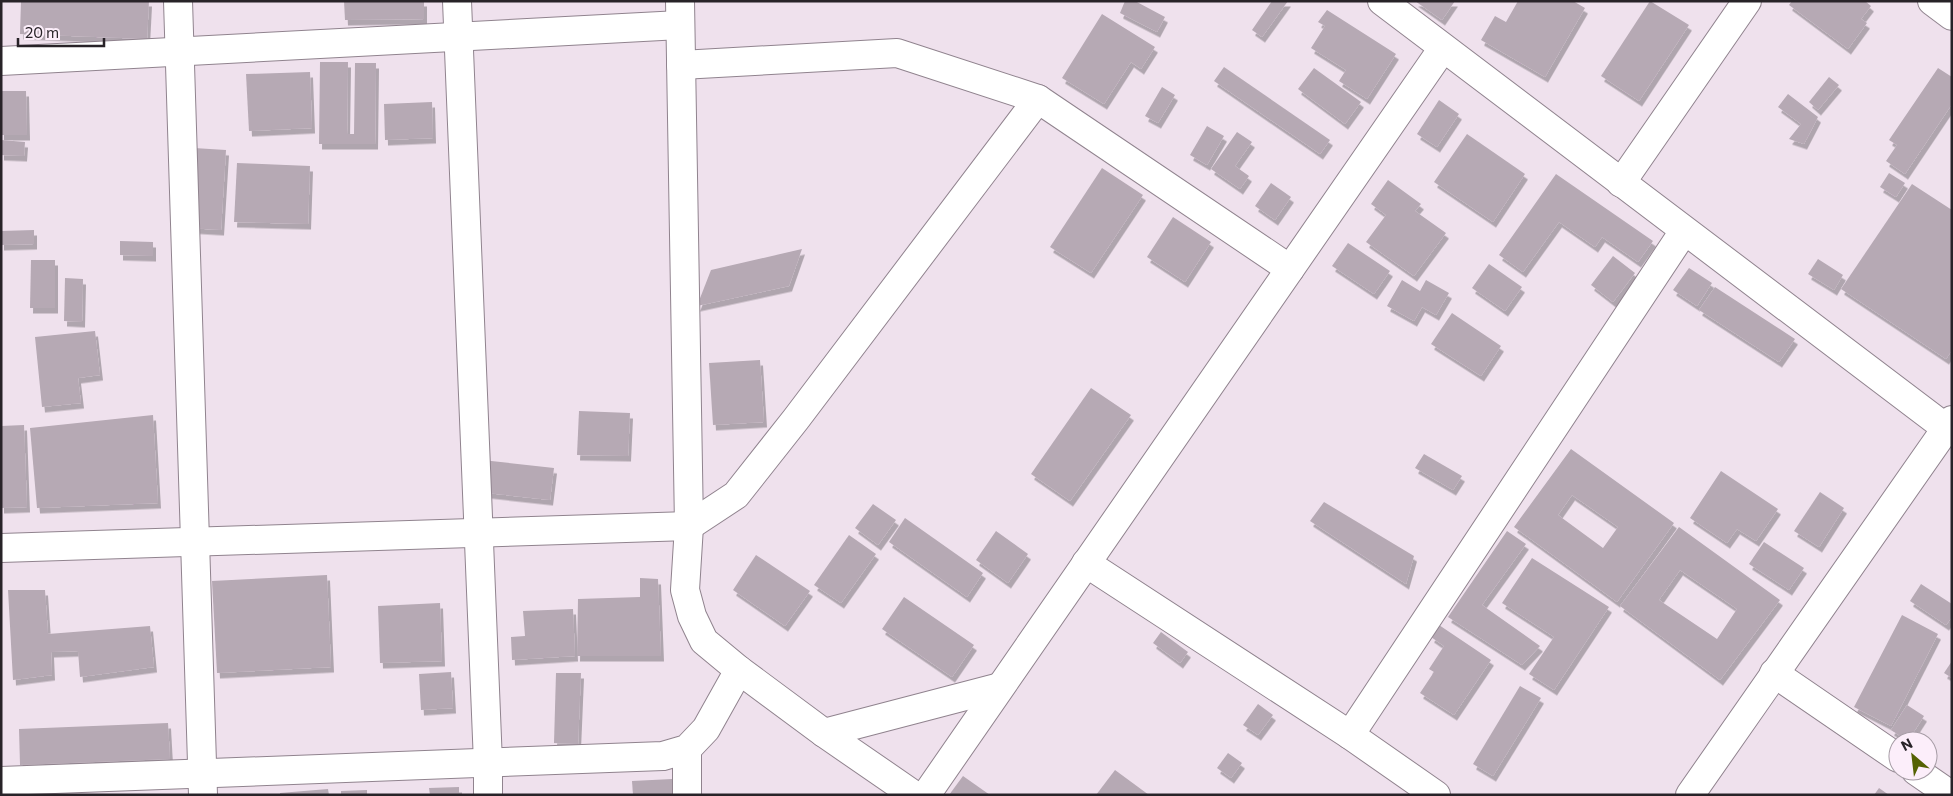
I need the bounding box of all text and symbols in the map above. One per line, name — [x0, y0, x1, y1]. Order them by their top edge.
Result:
scale bar — [18, 15, 104, 47]
text: 20 m — [25, 23, 59, 41]
north arrow — [1888, 731, 1938, 781]
text: N — [1898, 734, 1915, 754]

